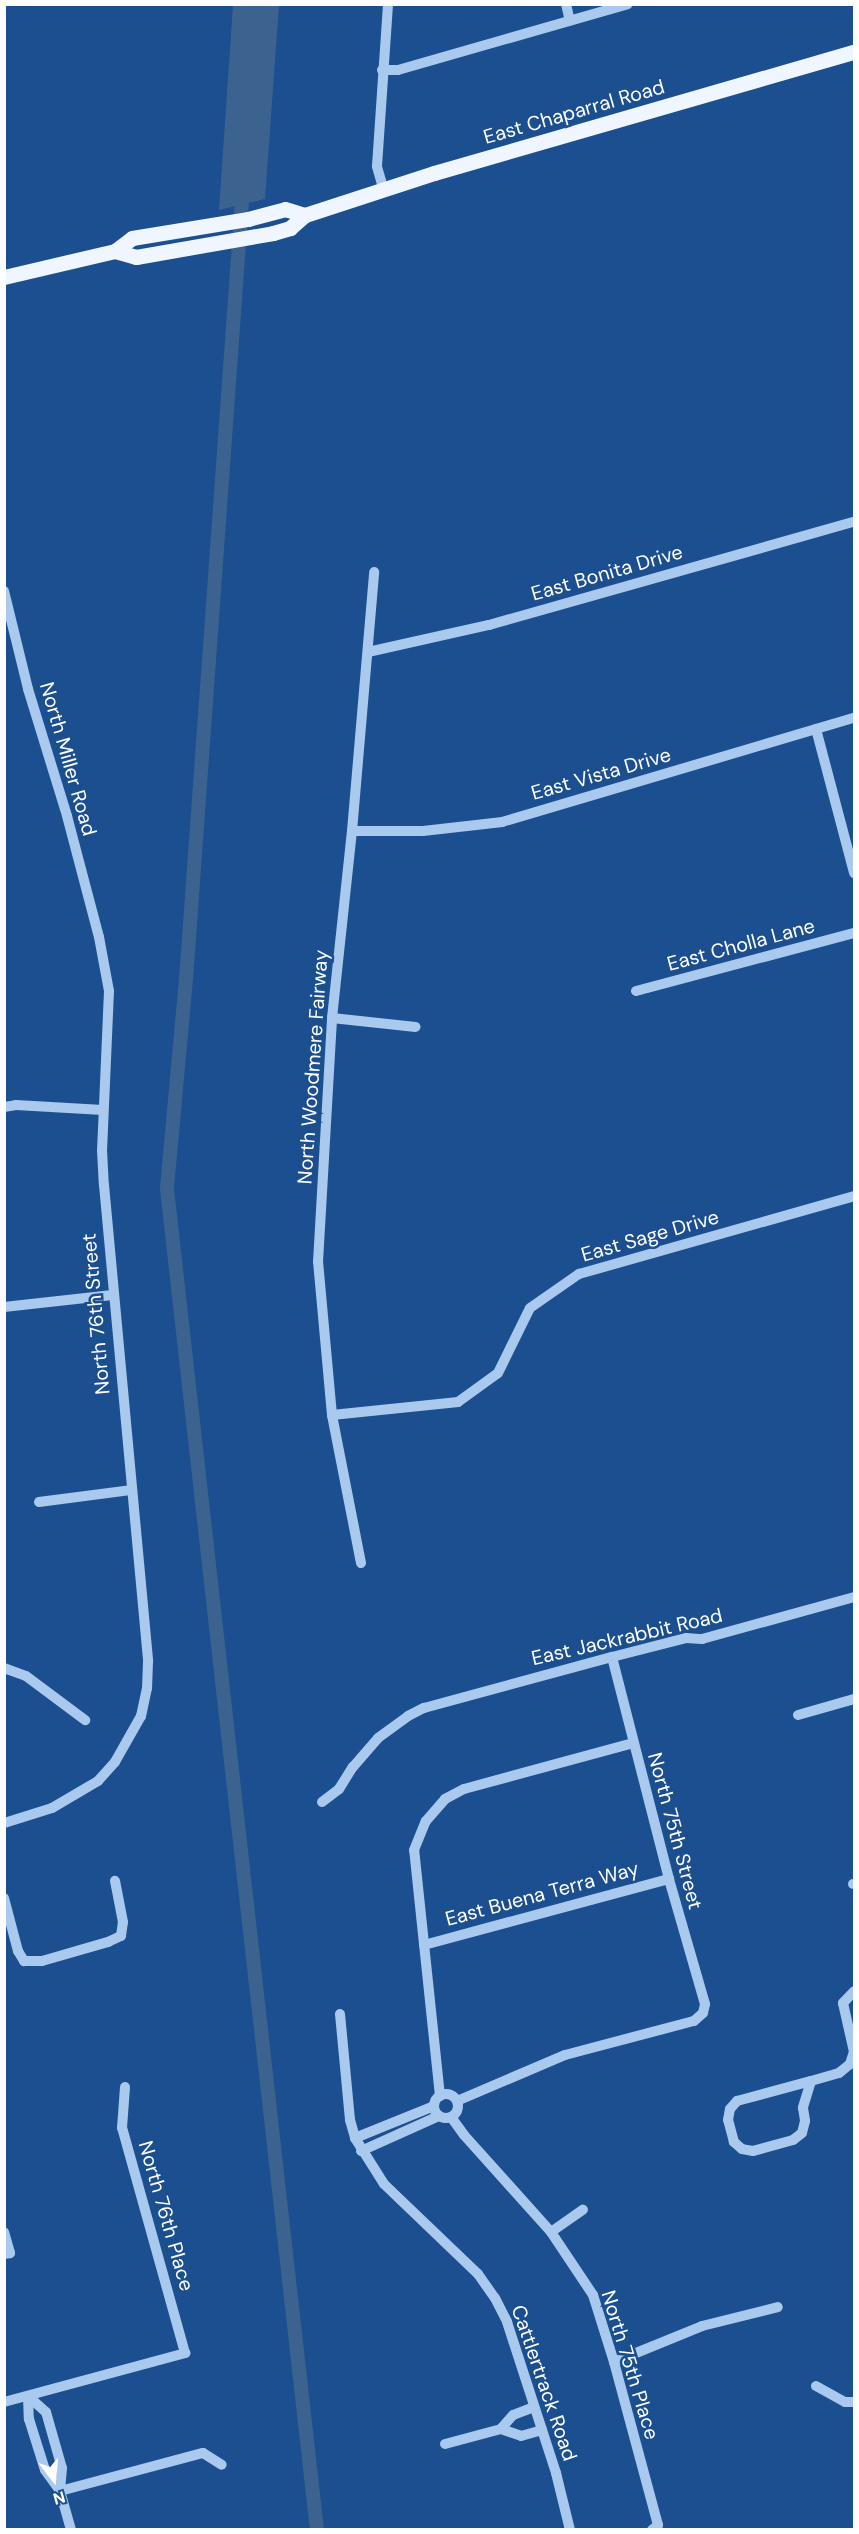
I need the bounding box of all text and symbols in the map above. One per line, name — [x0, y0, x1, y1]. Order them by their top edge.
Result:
street label: East Chaparral Road — [481, 75, 667, 149]
street label: East Bonita Drive — [528, 540, 686, 606]
street label: North Miller Road — [35, 679, 101, 839]
street label: East Vista Drive — [528, 743, 674, 805]
street label: East Cholla Lane — [664, 914, 818, 976]
street label: North Woodmere Fairway — [293, 949, 333, 1185]
street label: East Sage Drive — [578, 1205, 722, 1267]
street label: North 76th Street — [77, 1232, 115, 1396]
street label: East Jackrabbit Road — [529, 1603, 725, 1671]
street label: North 75th Street — [643, 1750, 707, 1912]
street label: East Buena Terra Way — [443, 1857, 641, 1931]
street label: North 76th Place — [133, 2138, 199, 2294]
street label: North 75th Place — [596, 2288, 664, 2442]
street label: Cattlertrack Road — [506, 2302, 582, 2464]
north arrow — [24, 2450, 84, 2510]
text: N — [51, 2486, 68, 2509]

